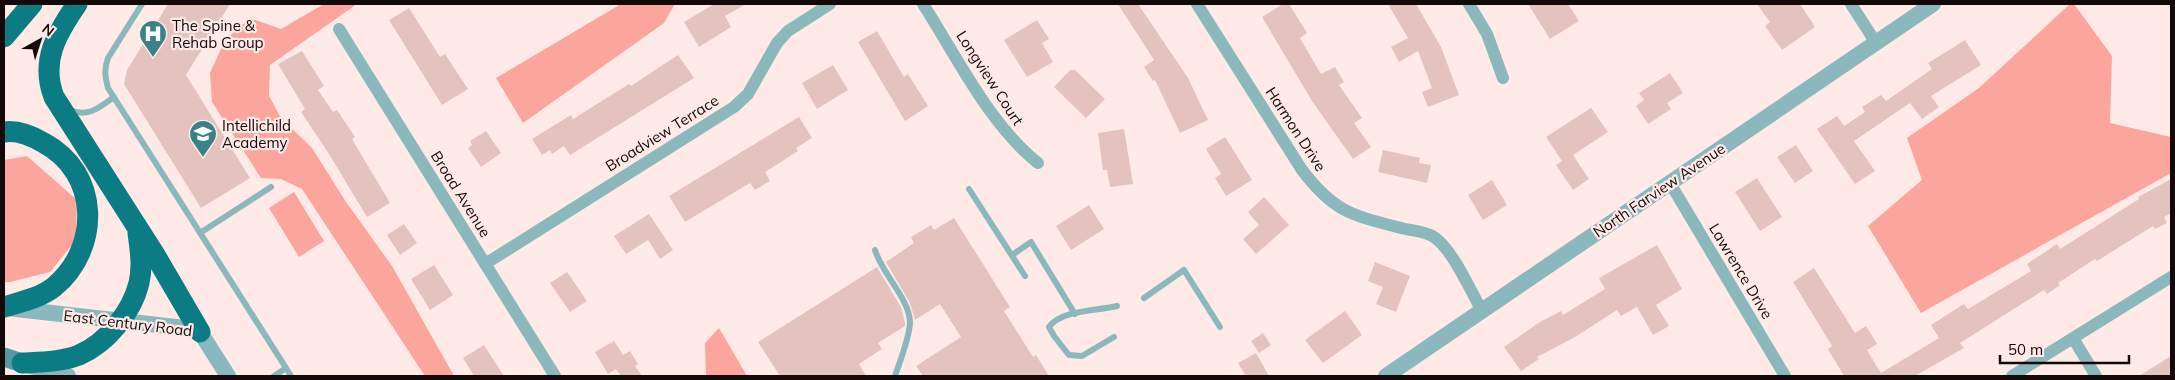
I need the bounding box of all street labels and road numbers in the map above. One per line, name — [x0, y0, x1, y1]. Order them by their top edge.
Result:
street label: Longview Court — [952, 27, 1028, 129]
street label: Harmon Drive — [1262, 83, 1330, 175]
street label: Broadview Terrace — [602, 90, 722, 176]
street label: North Farview Avenue — [1589, 139, 1729, 241]
street label: Broad Avenue — [427, 147, 495, 241]
street label: Lawrence Drive — [1705, 220, 1777, 322]
street label: East Century Road — [63, 306, 193, 340]

